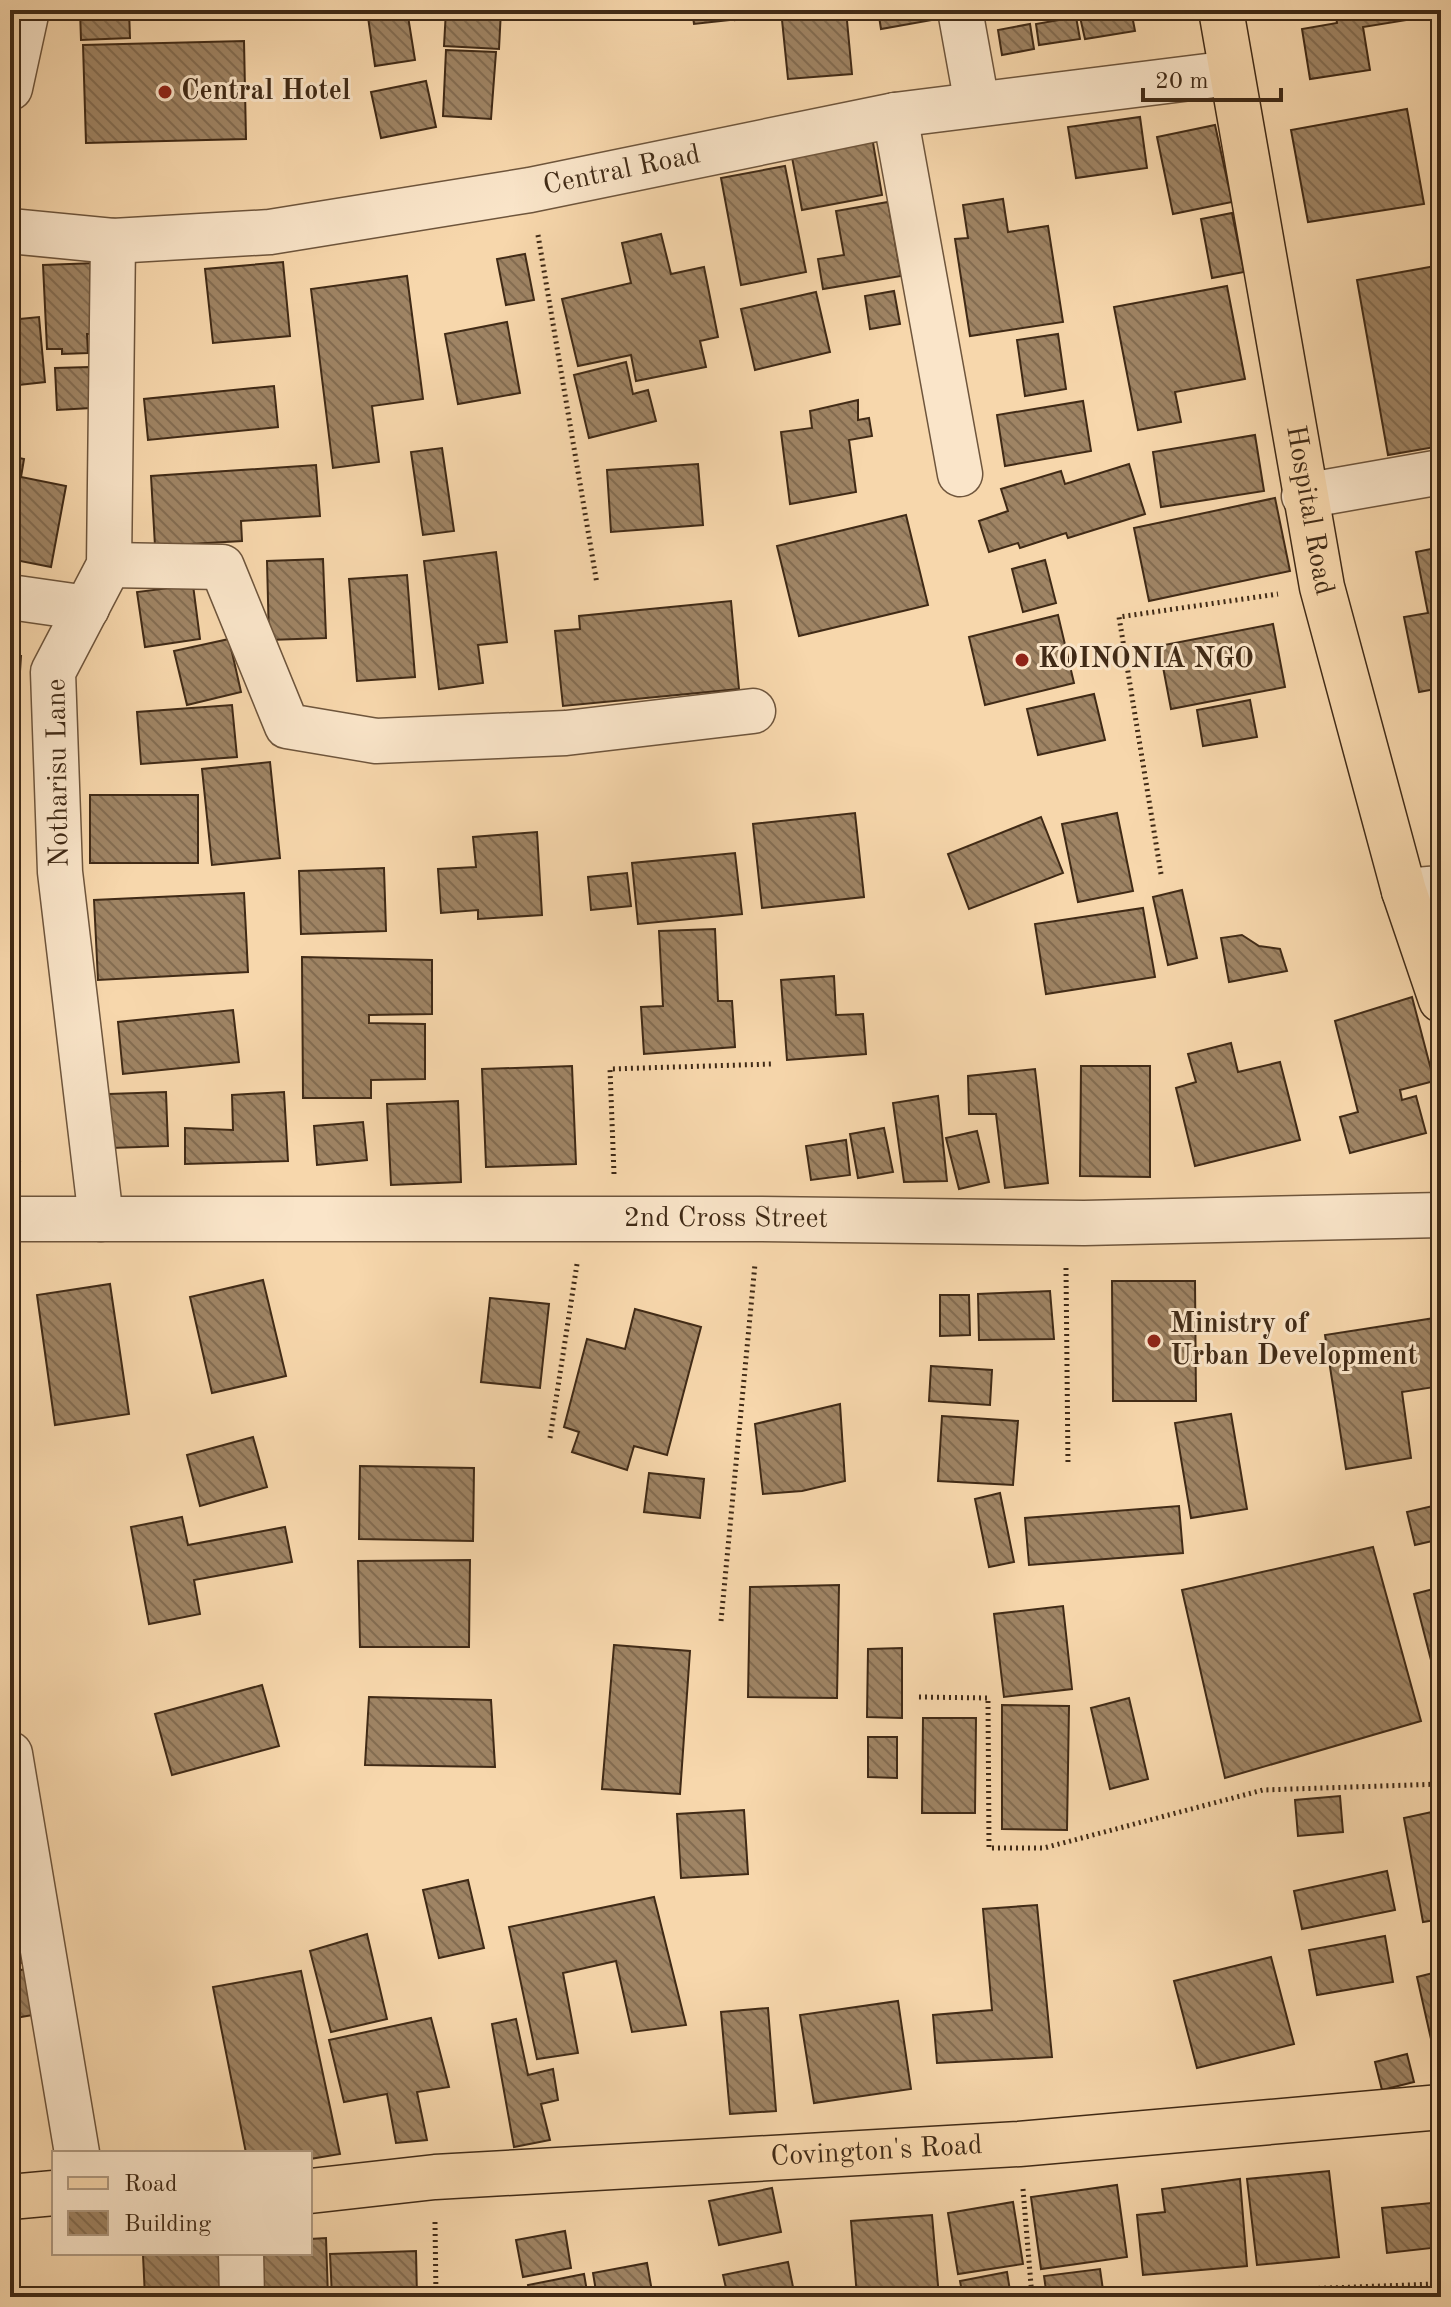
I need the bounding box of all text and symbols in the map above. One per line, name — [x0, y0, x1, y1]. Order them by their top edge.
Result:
scale bar — [1143, 52, 1281, 102]
text: 20 m — [1155, 70, 1209, 94]
place label: Central Hotel — [181, 78, 351, 106]
marker: Central Hotel — [156, 83, 174, 101]
street label: Central Road — [541, 141, 703, 201]
street label: Hospital Road — [1280, 423, 1338, 598]
place label: KOINONIA NGO — [1038, 646, 1254, 674]
marker: KOINONIA NGO — [1013, 651, 1031, 669]
street label: Notharisu Lane — [43, 678, 75, 868]
street label: 2nd Cross Street — [624, 1205, 828, 1234]
place label: Ministry of Urban Development — [1170, 1311, 1418, 1371]
marker: Ministry of Urban Development — [1145, 1332, 1163, 1350]
street label: Covington's Road — [770, 2132, 983, 2172]
legend — [52, 2151, 312, 2255]
text: Road — [124, 2173, 177, 2197]
text: Building — [124, 2213, 211, 2237]

